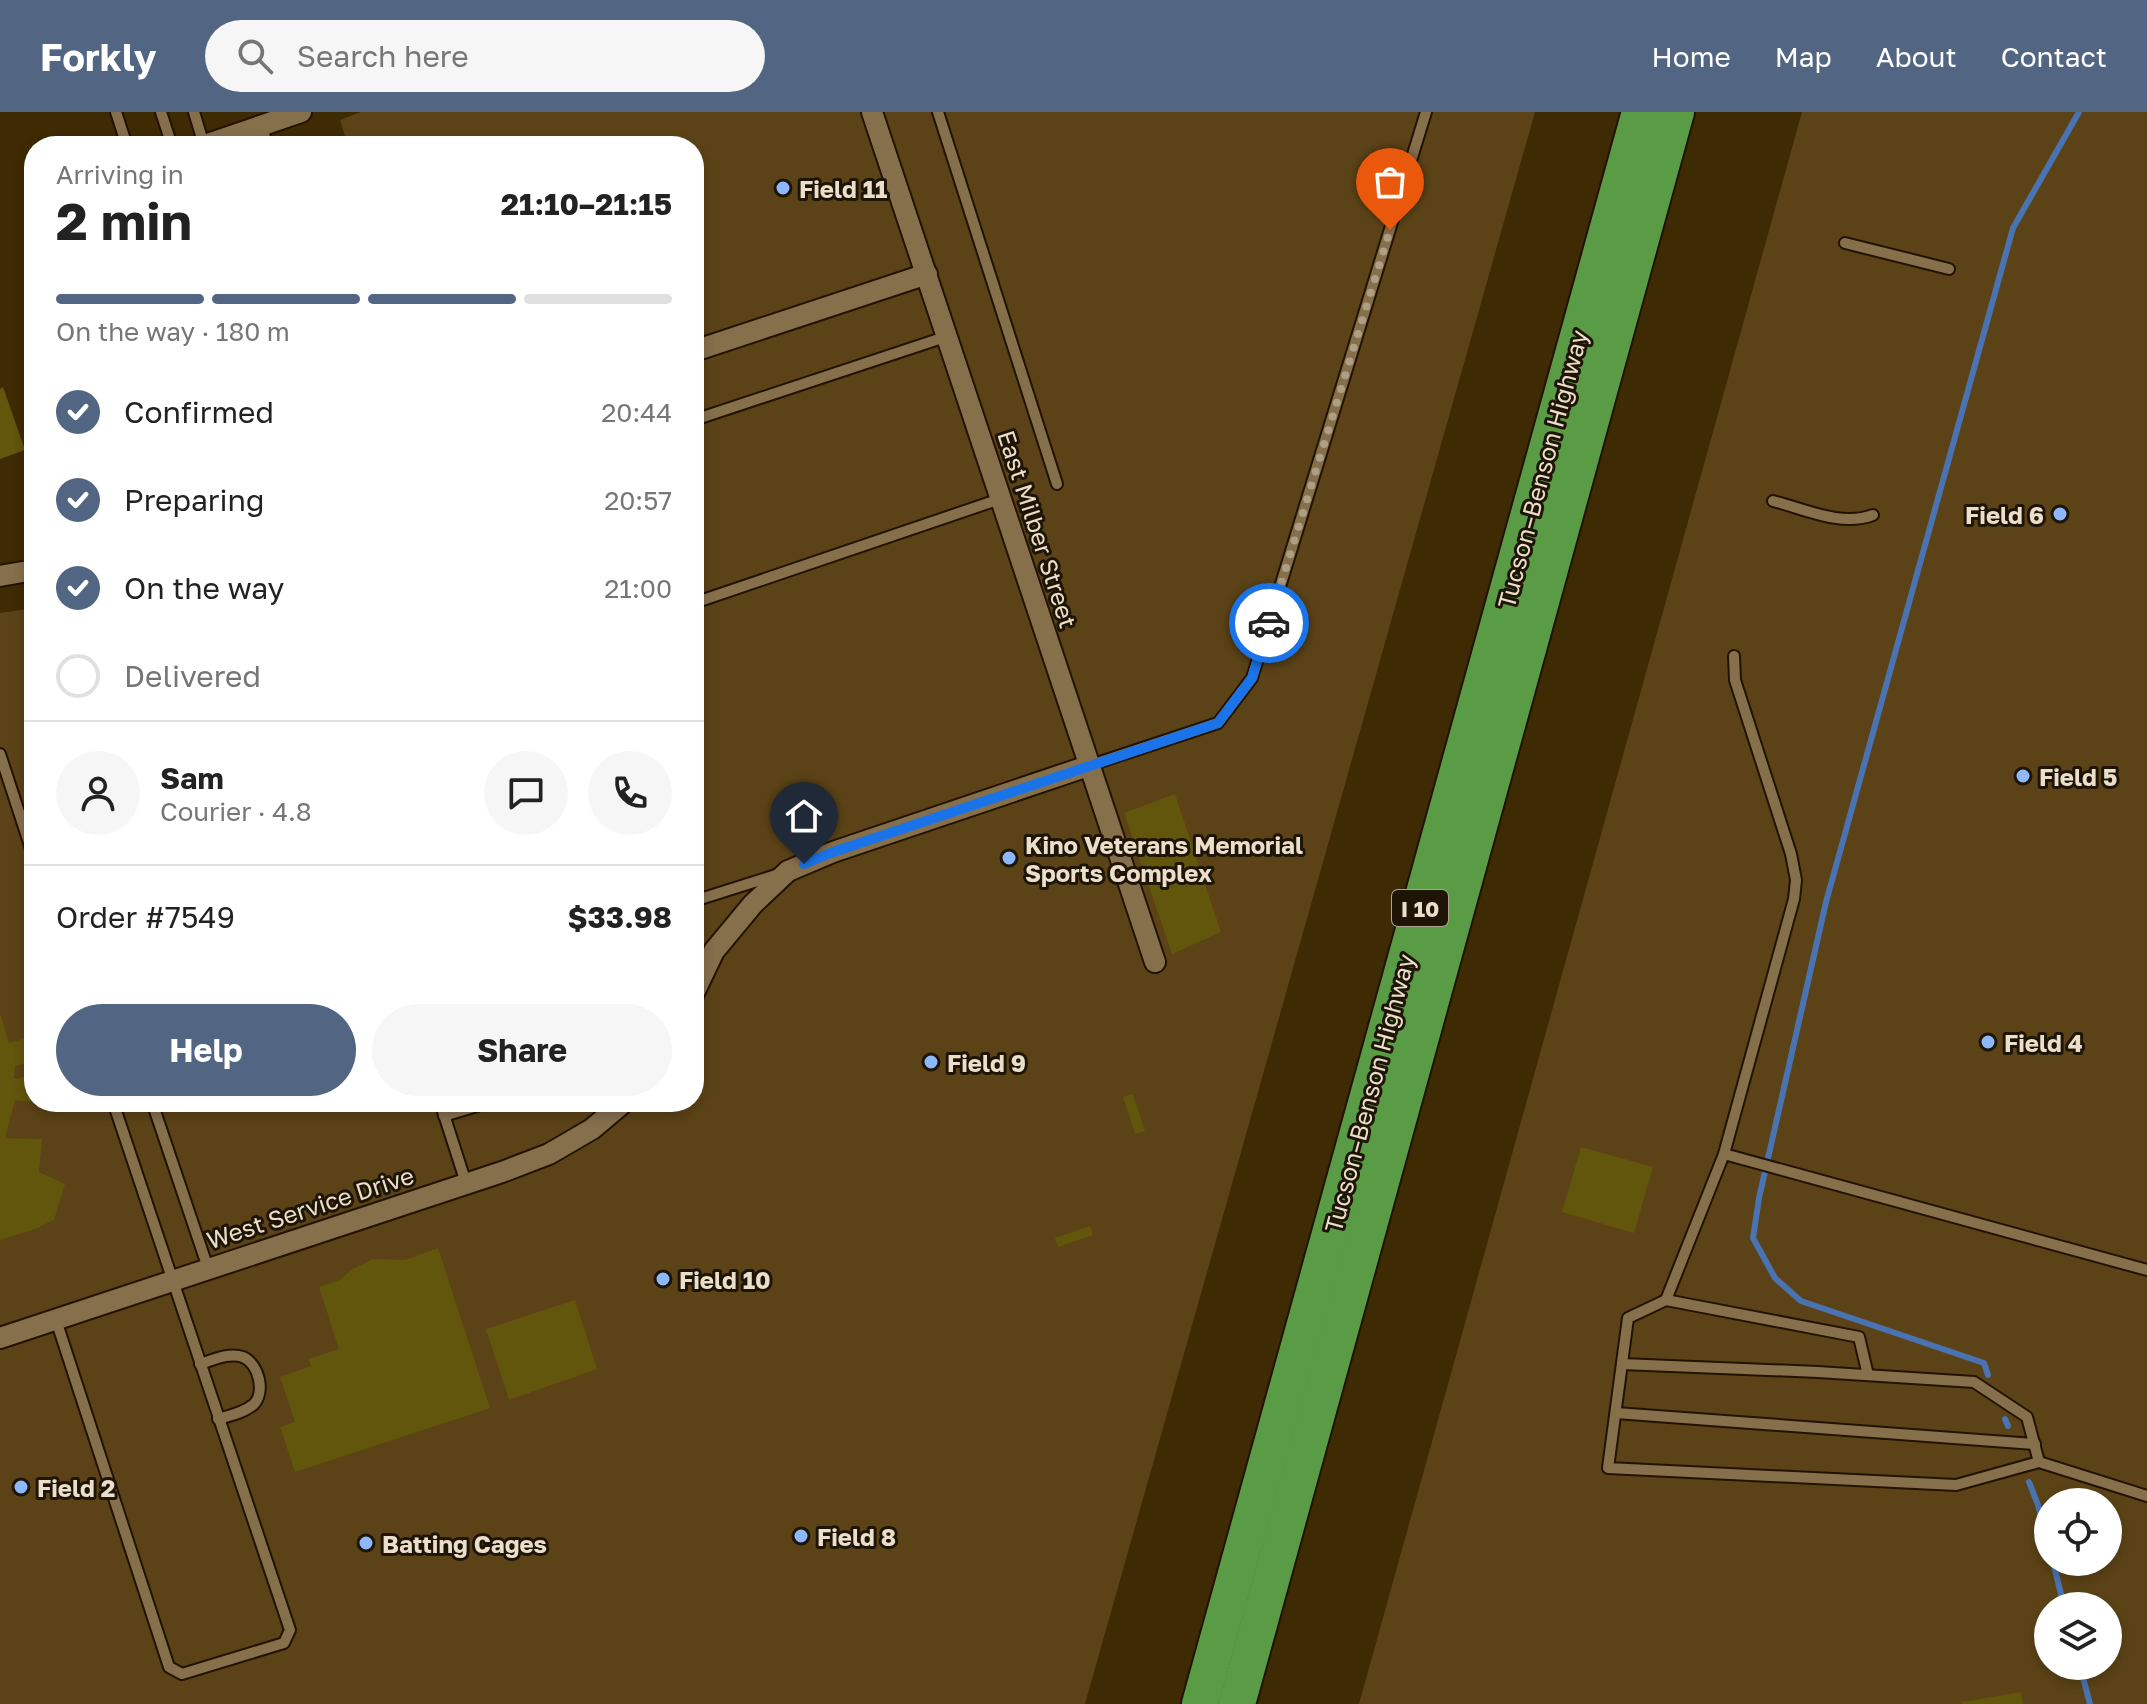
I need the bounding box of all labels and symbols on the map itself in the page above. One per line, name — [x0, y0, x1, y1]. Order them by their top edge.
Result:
pin — [1356, 148, 1424, 230]
place label: Field 11 — [799, 174, 887, 203]
marker: Field 11 — [774, 179, 792, 197]
street label: Tucson–Benson Highway — [1491, 327, 1593, 611]
street label: East Milber Street — [992, 427, 1084, 631]
place label: Field 6 — [1965, 500, 2044, 529]
marker: Field 6 — [2051, 505, 2069, 523]
courier — [1229, 583, 1309, 663]
place label: Field 5 — [2039, 762, 2117, 791]
marker: Field 5 — [2014, 767, 2032, 785]
pin — [770, 782, 838, 864]
place label: Kino Veterans Memorial Sports Complex — [1025, 830, 1303, 887]
marker: Kino Veterans Memorial Sports Complex — [1000, 849, 1018, 867]
road number: I 10 — [1392, 890, 1448, 926]
street label: Tucson–Benson Highway — [1318, 951, 1420, 1235]
place label: Field 4 — [2004, 1028, 2083, 1057]
marker: Field 4 — [1979, 1033, 1997, 1051]
place label: Field 9 — [947, 1048, 1026, 1077]
marker: Field 9 — [922, 1053, 940, 1071]
street label: West Service Drive — [203, 1160, 417, 1254]
place label: Field 10 — [679, 1265, 771, 1294]
marker: Field 10 — [654, 1270, 672, 1288]
place label: Field 2 — [37, 1473, 115, 1502]
marker: Field 2 — [12, 1478, 30, 1496]
place label: Field 8 — [817, 1522, 896, 1551]
marker: Field 8 — [792, 1527, 810, 1545]
place label: Batting Cages — [382, 1529, 547, 1558]
marker: Batting Cages — [357, 1534, 375, 1552]

